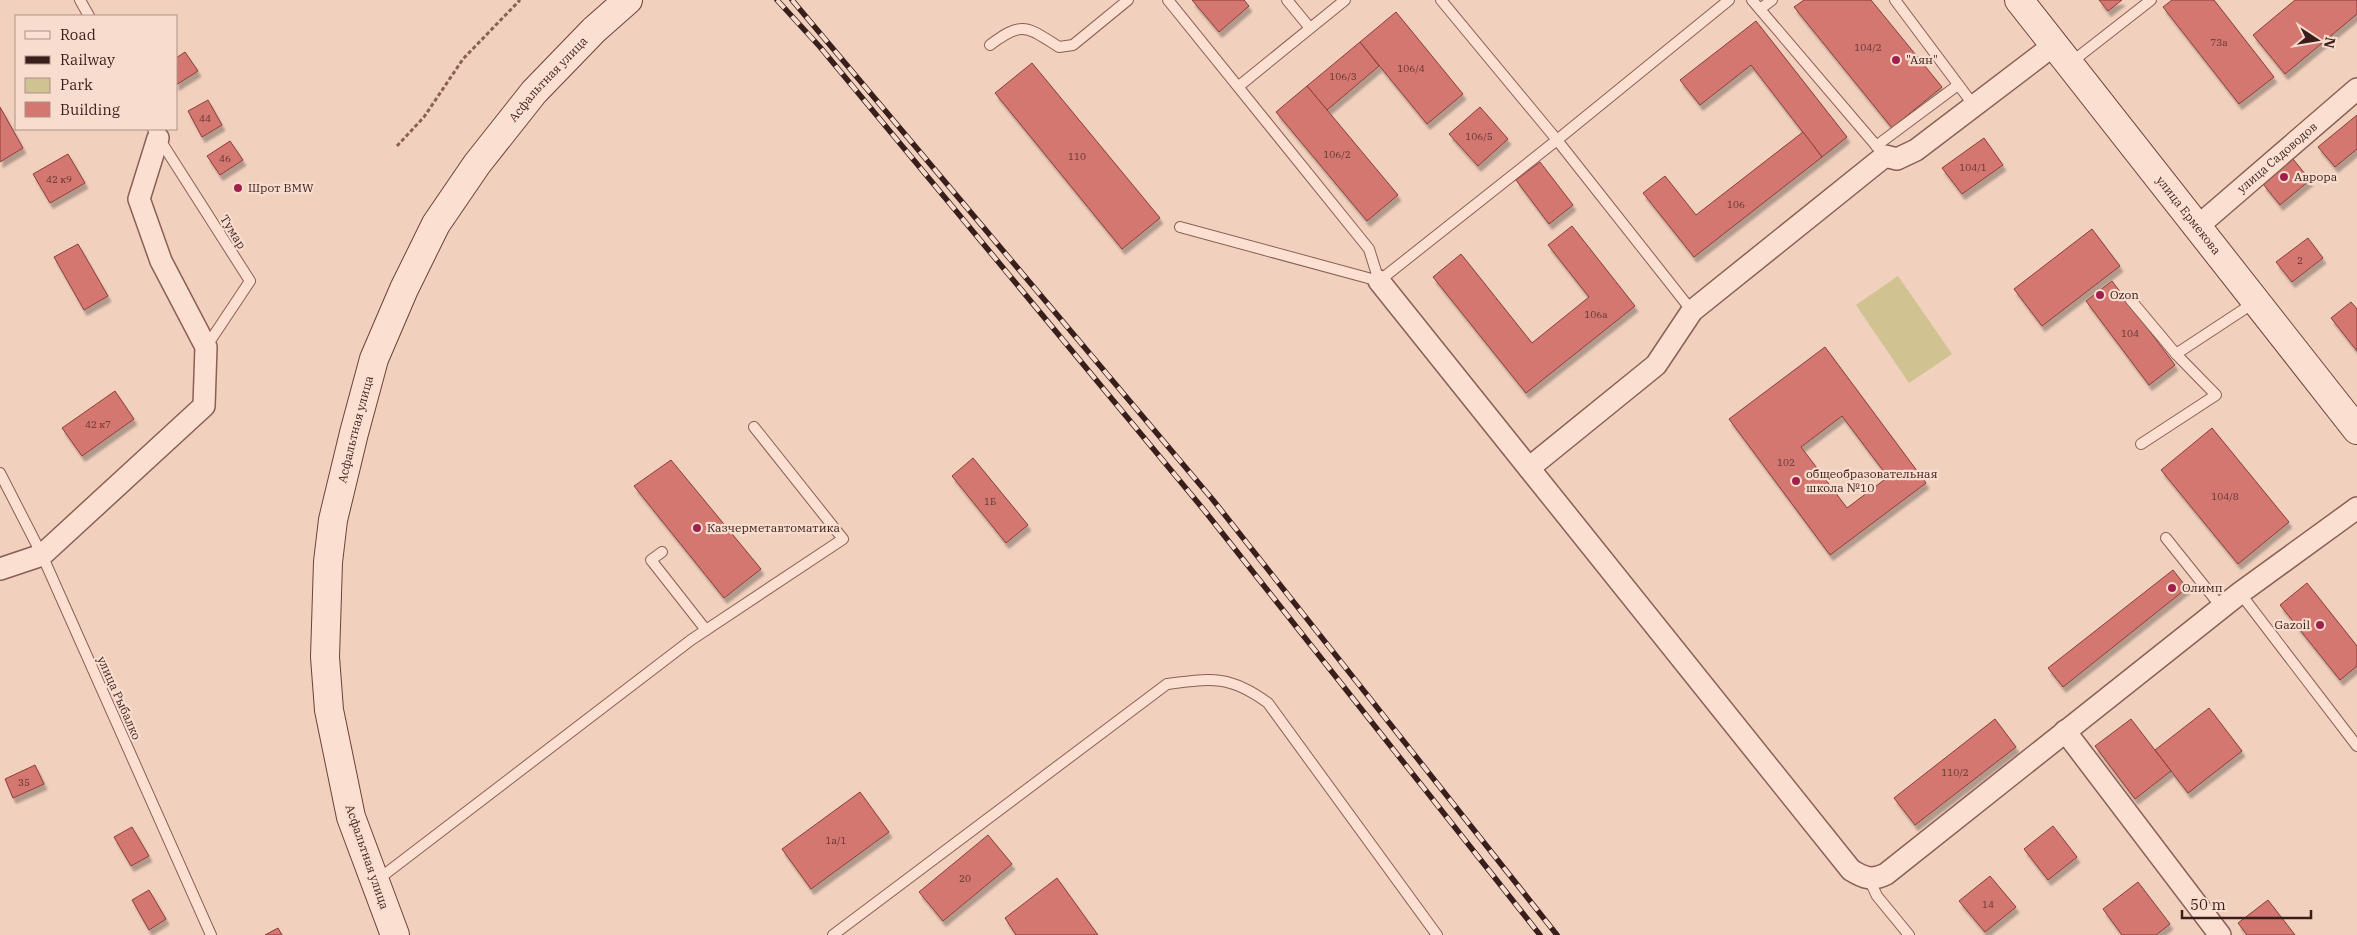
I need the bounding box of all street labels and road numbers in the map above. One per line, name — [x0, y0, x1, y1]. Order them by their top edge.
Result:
street label: Асфальтная улица — [505, 33, 591, 124]
street label: улица Садоводов — [2234, 119, 2320, 196]
street label: улица Ермекова — [2153, 173, 2225, 258]
street label: Тумар — [217, 212, 250, 251]
street label: Асфальтная улица — [334, 374, 376, 484]
street label: улица Рыбалко — [94, 654, 145, 742]
street label: Асфальтная улица — [343, 802, 393, 912]

